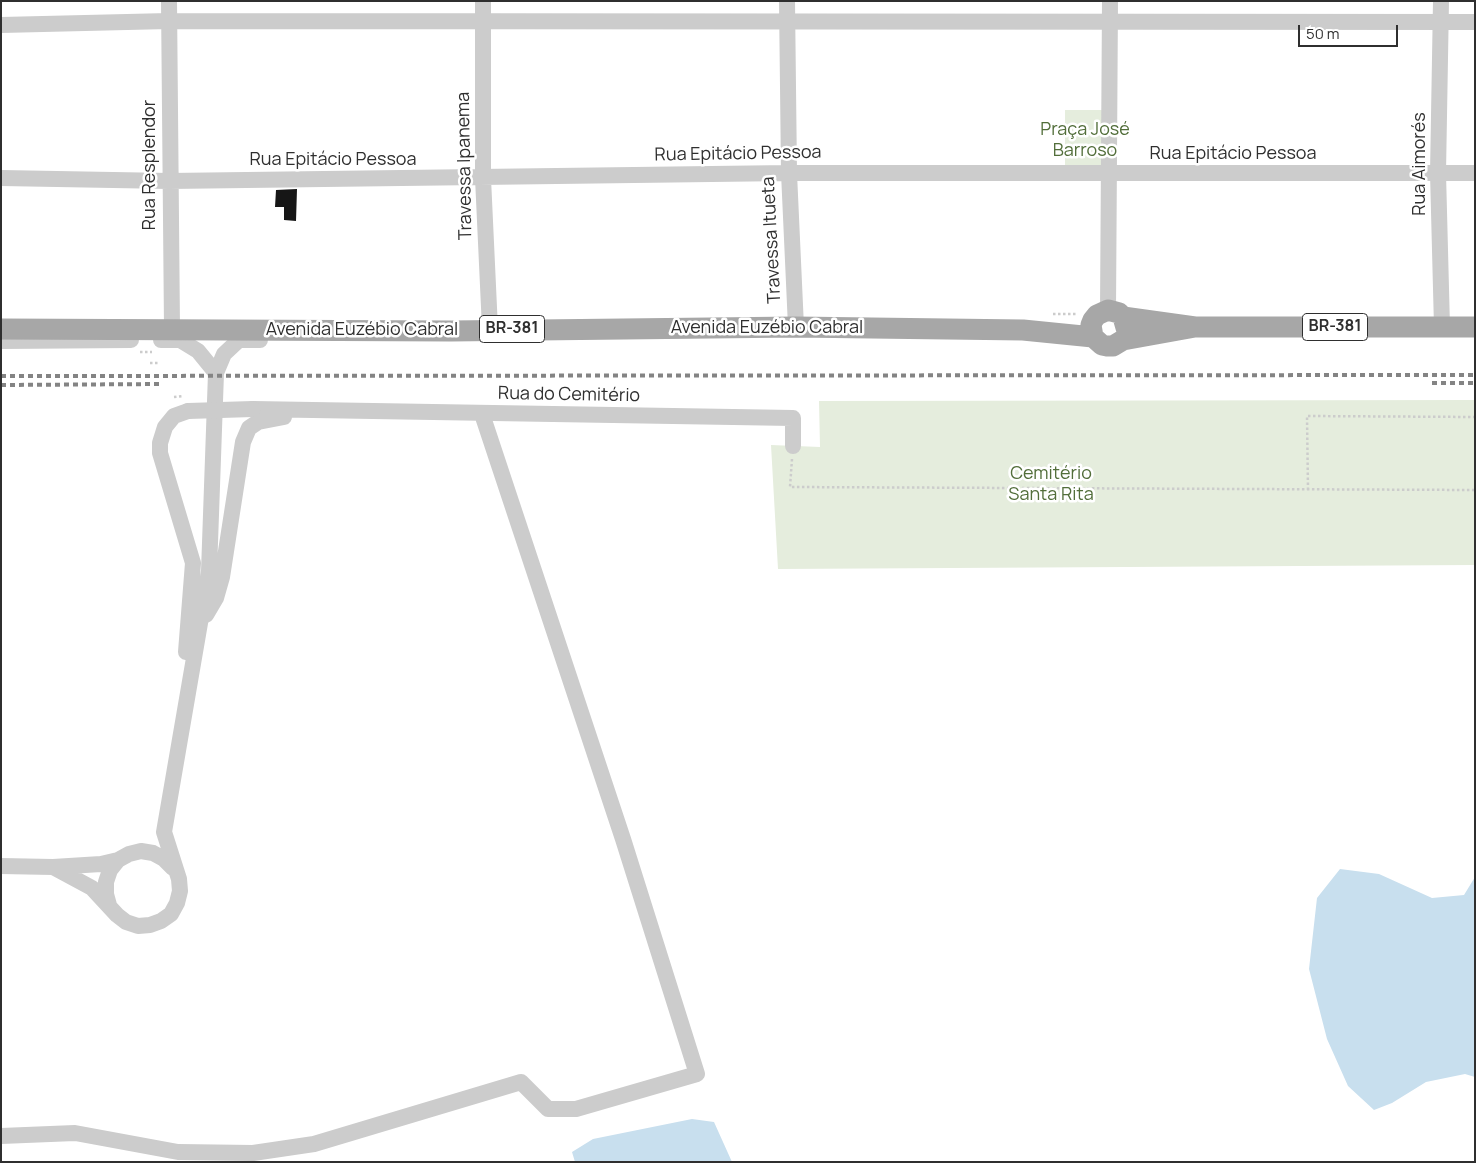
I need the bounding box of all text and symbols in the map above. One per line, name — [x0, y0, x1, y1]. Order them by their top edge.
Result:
scale bar — [1301, 15, 1401, 47]
text: 50 m — [1306, 23, 1340, 44]
street label: Travessa Ipanema — [453, 92, 477, 240]
street label: Rua Resplendor — [139, 100, 161, 230]
street label: Rua Aimorés — [1409, 112, 1431, 216]
park label: Praça José Barroso — [1040, 119, 1130, 162]
street label: Rua Epitácio Pessoa — [654, 142, 822, 166]
street label: Rua Epitácio Pessoa — [1150, 143, 1316, 165]
street label: Rua Epitácio Pessoa — [250, 149, 416, 171]
street label: Travessa Itueta — [758, 176, 786, 304]
road number: BR-381 — [1302, 314, 1368, 341]
road number: BR-381 — [480, 316, 544, 342]
street label: Avenida Euzébio Cabral — [671, 317, 863, 339]
street label: Avenida Euzébio Cabral — [266, 319, 458, 341]
street label: Rua do Cemitério — [498, 383, 640, 407]
park label: Cemitério Santa Rita — [1008, 463, 1094, 506]

